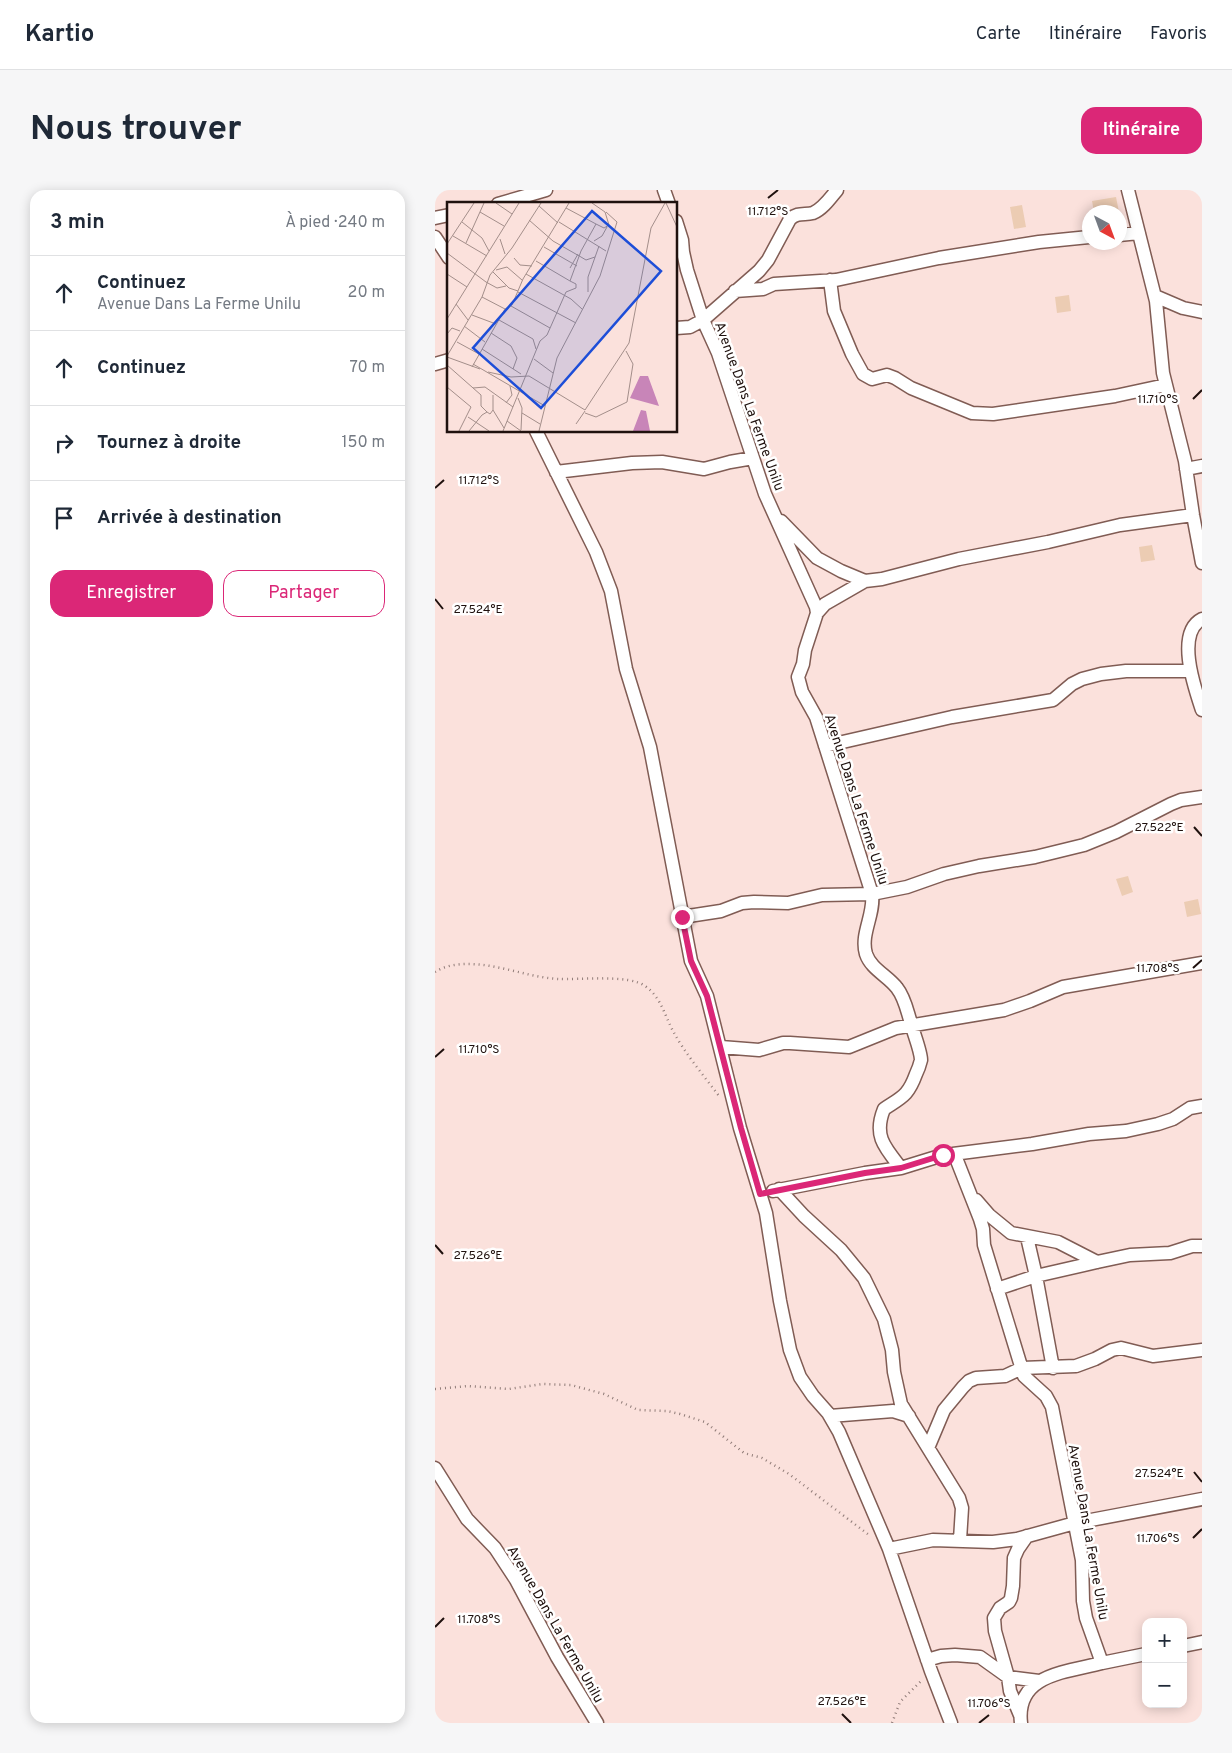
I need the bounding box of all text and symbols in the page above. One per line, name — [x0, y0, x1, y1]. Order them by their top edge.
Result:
text: Kartio — [25, 20, 94, 50]
text: Carte — [976, 23, 1021, 46]
text: Itinéraire — [1049, 23, 1122, 46]
text: Favoris — [1150, 23, 1207, 46]
button: Itinéraire — [1081, 107, 1202, 154]
text: Nous trouver — [30, 108, 242, 152]
inset map — [447, 202, 677, 432]
text: 11.712°S — [748, 204, 788, 220]
north arrow — [1082, 205, 1127, 250]
text: 3 min — [50, 209, 105, 236]
text: À pied · 240 m — [285, 213, 385, 233]
text: Continuez — [97, 271, 186, 295]
icon: ahead — [50, 279, 78, 307]
text: 20 m — [348, 283, 385, 303]
text: Avenue Dans La Ferme Unilu — [97, 295, 301, 315]
street label: Avenue Dans La Ferme Unilu — [710, 320, 787, 493]
icon: ahead — [50, 354, 78, 382]
text: Continuez — [97, 356, 186, 380]
text: 70 m — [350, 358, 385, 378]
text: 11.710°S — [1137, 392, 1179, 408]
icon: right — [50, 429, 78, 457]
text: Tournez à droite — [97, 431, 241, 455]
text: 150 m — [342, 433, 385, 453]
text: 11.712°S — [459, 473, 499, 489]
icon: arrive — [50, 504, 78, 532]
text: Arrivée à destination — [97, 506, 282, 530]
button: Enregistrer — [50, 570, 213, 617]
button: Partager — [223, 570, 385, 617]
text: 27.524°E — [453, 602, 503, 618]
street label: Avenue Dans La Ferme Unilu — [820, 712, 891, 887]
text: 27.522°E — [1134, 820, 1184, 836]
route end — [671, 906, 694, 929]
text: 11.708°S — [1136, 961, 1180, 977]
text: 11.710°S — [458, 1042, 500, 1058]
route start — [932, 1144, 955, 1167]
text: 27.526°E — [454, 1248, 502, 1264]
street label: Avenue Dans La Ferme Unilu — [1064, 1443, 1111, 1622]
text: 27.524°E — [1134, 1466, 1184, 1482]
text: 11.706°S — [1136, 1531, 1180, 1547]
street label: Avenue Dans La Ferme Unilu — [503, 1543, 607, 1706]
text: 11.708°S — [457, 1612, 501, 1628]
map controls — [1142, 1618, 1187, 1708]
button: + — [1142, 1618, 1187, 1663]
button: − — [1142, 1663, 1187, 1708]
text: 27.526°E — [818, 1694, 866, 1710]
text: 11.706°S — [967, 1696, 1011, 1712]

